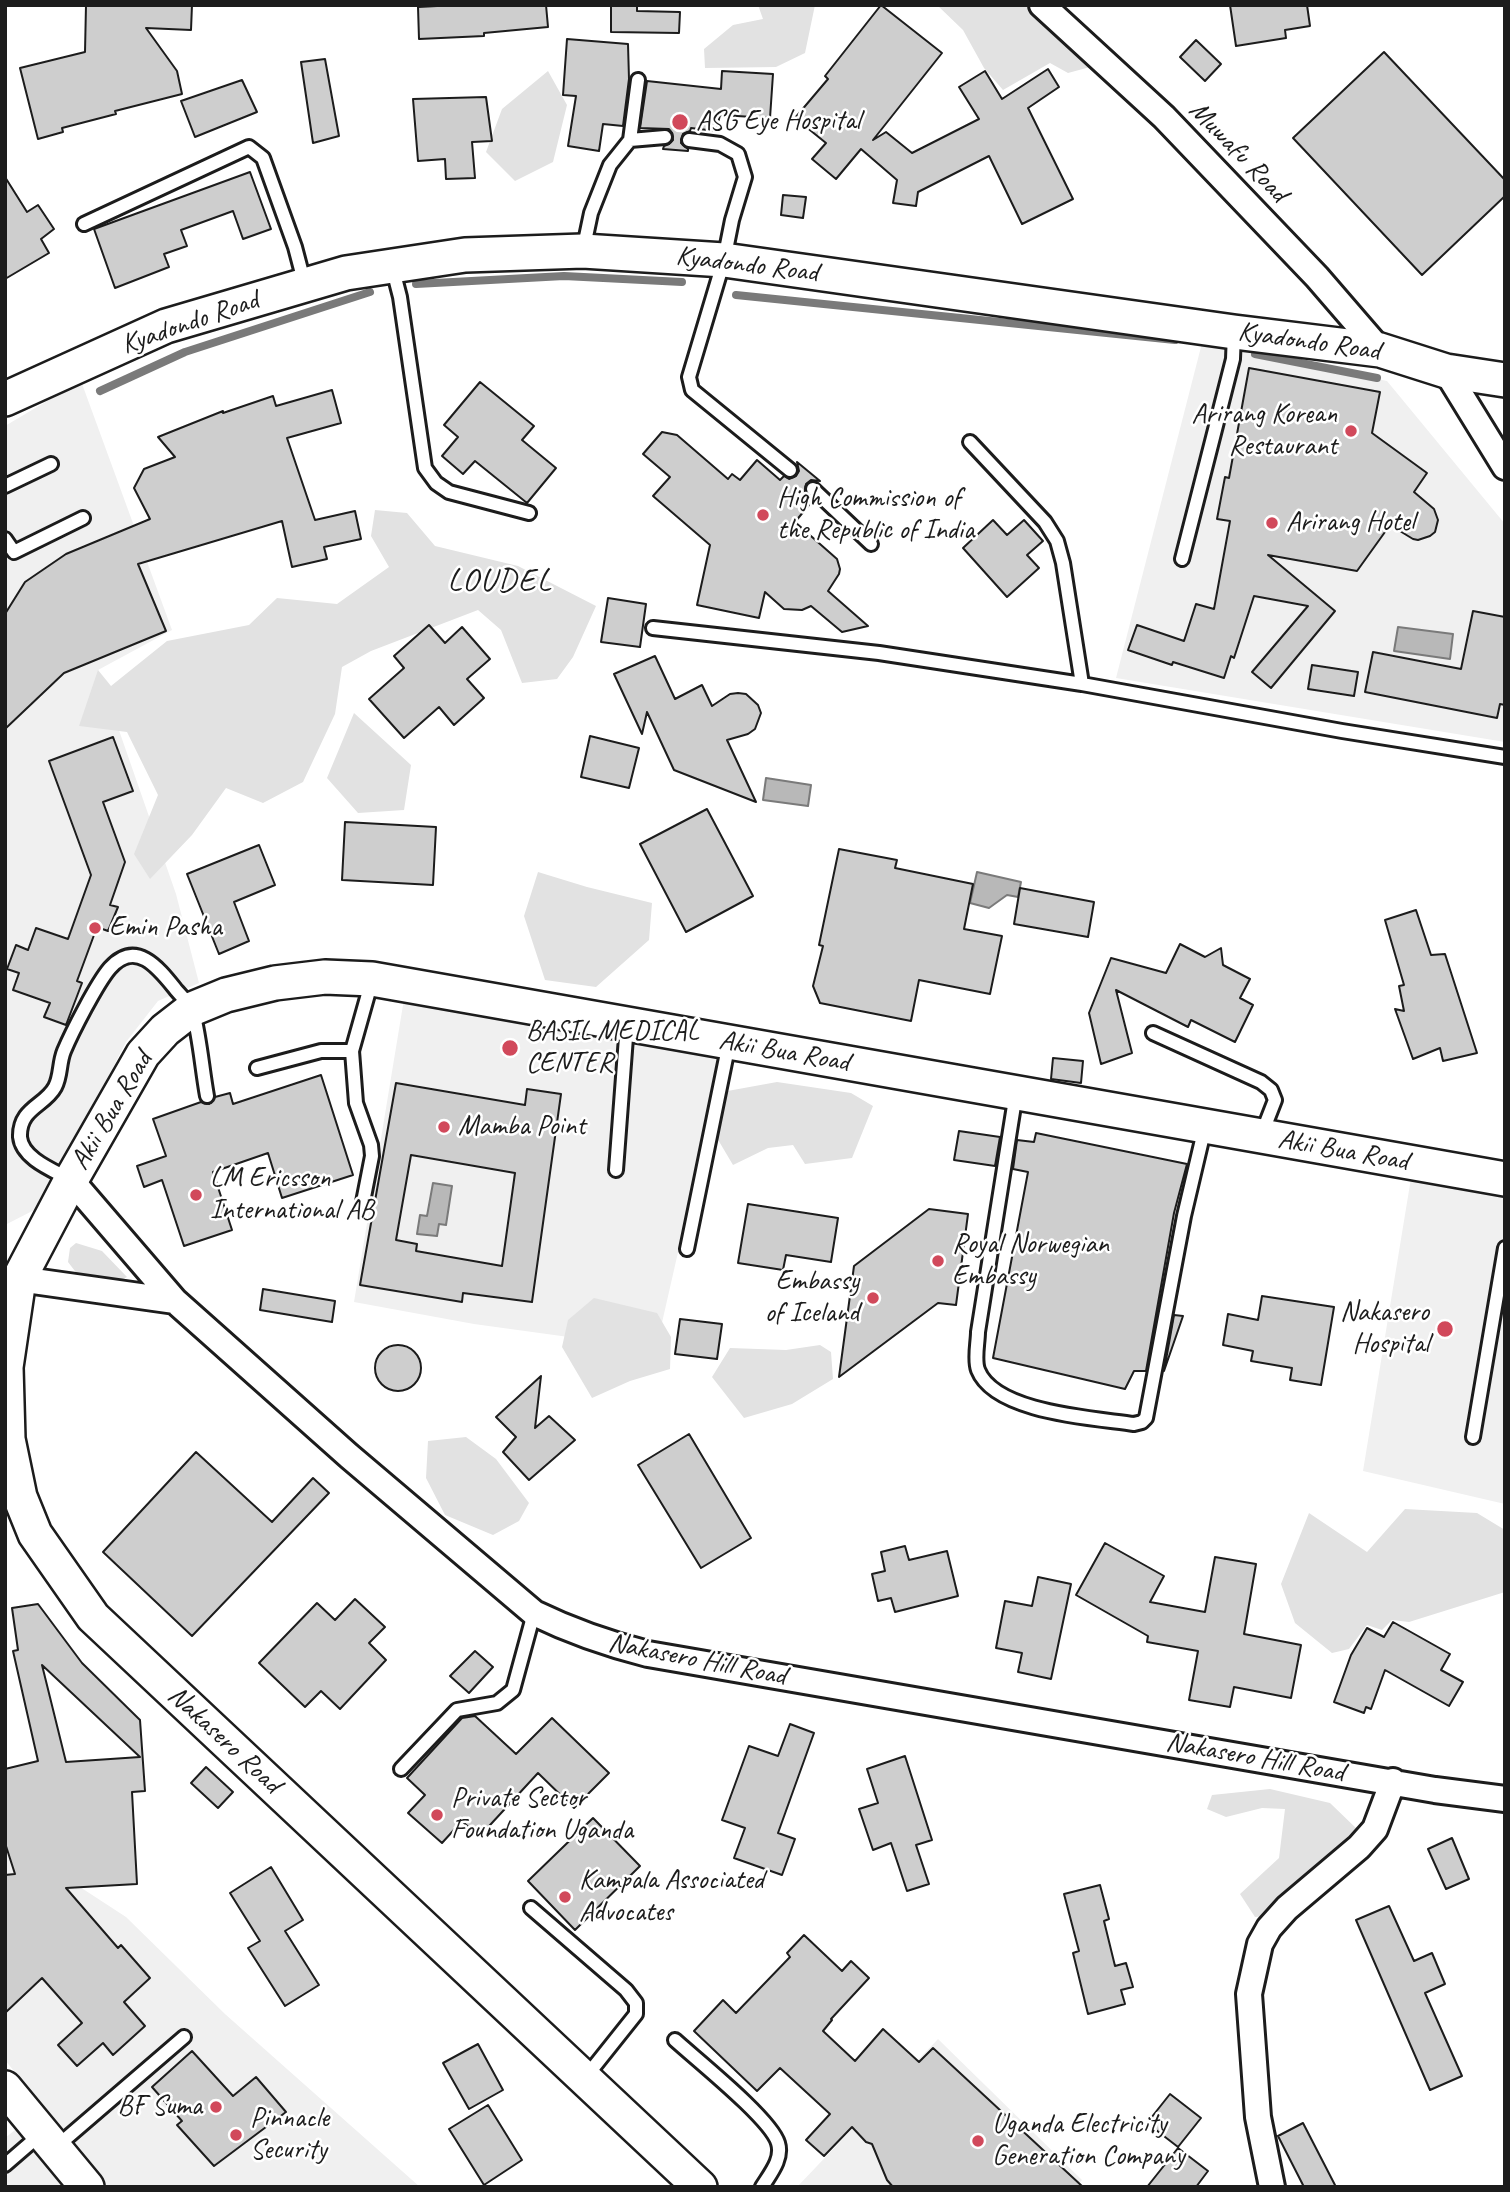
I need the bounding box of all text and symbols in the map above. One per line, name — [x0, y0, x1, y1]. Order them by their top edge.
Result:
street label: Muwafu Road — [1181, 94, 1295, 210]
place label: ASG Eye Hospital — [696, 105, 860, 139]
marker: ASG Eye Hospital — [670, 112, 690, 132]
street label: Kyadondo Road — [674, 240, 820, 290]
street label: Kyadondo Road — [117, 284, 263, 362]
street label: Kyadondo Road — [1236, 315, 1382, 369]
place label: Arirang Korean Restaurant — [1191, 398, 1337, 464]
marker: Arirang Korean Restaurant — [1343, 423, 1359, 439]
place label: High Commission of the Republic of India — [777, 482, 974, 548]
place label: Arirang Hotel — [1286, 506, 1415, 540]
marker: High Commission of the Republic of India — [755, 507, 771, 523]
marker: Arirang Hotel — [1264, 515, 1280, 531]
district label: LOUDEL — [448, 563, 552, 601]
place label: Emin Pasha — [109, 911, 222, 945]
marker: Emin Pasha — [87, 920, 103, 936]
place label: BASIL MEDICAL CENTER — [526, 1015, 699, 1081]
street label: Akii Bua Road — [716, 1024, 852, 1080]
marker: BASIL MEDICAL CENTER — [500, 1038, 520, 1058]
street label: Akii Bua Road — [64, 1046, 160, 1176]
place label: Mamba Point — [458, 1110, 585, 1144]
marker: Mamba Point — [436, 1119, 452, 1135]
street label: Akii Bua Road — [1275, 1123, 1411, 1179]
place label: LM Ericsson International AB — [210, 1162, 374, 1228]
marker: LM Ericsson International AB — [188, 1187, 204, 1203]
place label: Royal Norwegian Embassy — [952, 1228, 1109, 1294]
marker: Royal Norwegian Embassy — [930, 1253, 946, 1269]
place label: Embassy of Iceland — [765, 1265, 859, 1331]
marker: Embassy of Iceland — [865, 1290, 881, 1306]
place label: Nakasero Hospital — [1340, 1296, 1429, 1362]
marker: Nakasero Hospital — [1435, 1319, 1455, 1339]
street label: Nakasero Hill Road — [605, 1626, 789, 1694]
street label: Nakasero Road — [160, 1679, 288, 1801]
street label: Nakasero Hill Road — [1163, 1726, 1347, 1790]
place label: Private Sector Foundation Uganda — [451, 1782, 633, 1848]
marker: Private Sector Foundation Uganda — [429, 1807, 445, 1823]
place label: Kampala Associated Advocates — [579, 1864, 764, 1930]
marker: Kampala Associated Advocates — [557, 1889, 573, 1905]
place label: BF Suma — [118, 2090, 202, 2124]
marker: BF Suma — [208, 2099, 224, 2115]
place label: Pinnacle Security — [250, 2102, 329, 2168]
place label: Uganda Electricity Generation Company — [992, 2108, 1184, 2174]
marker: Pinnacle Security — [228, 2127, 244, 2143]
marker: Uganda Electricity Generation Company — [970, 2133, 986, 2149]

